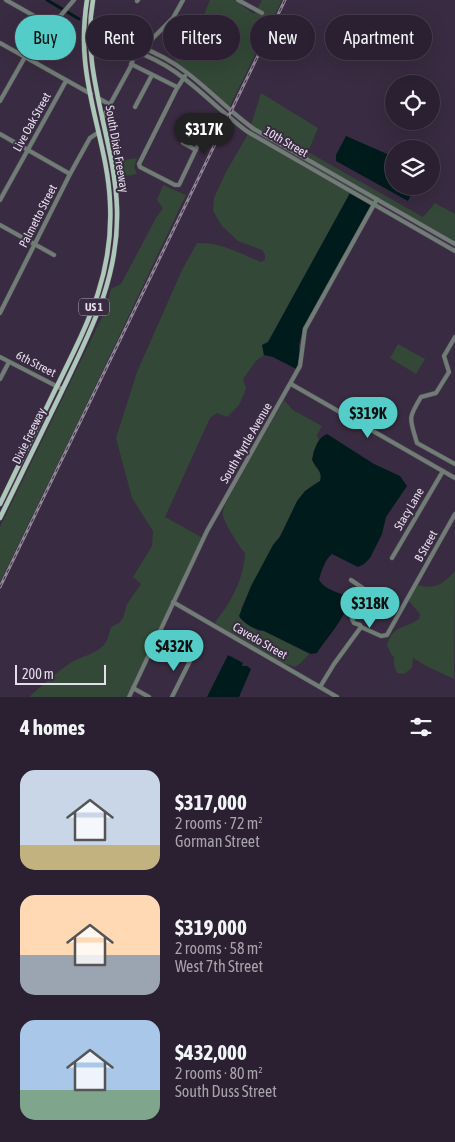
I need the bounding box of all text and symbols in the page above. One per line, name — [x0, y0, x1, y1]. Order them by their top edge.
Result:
chip: Buy — [15, 15, 76, 60]
chip: Rent — [86, 15, 153, 60]
chip: Filters — [163, 15, 240, 60]
chip: New — [250, 15, 315, 60]
chip: Apartment — [325, 15, 432, 60]
map controls — [385, 75, 440, 195]
button: locate — [385, 75, 440, 130]
street label: Live Oak Street — [10, 90, 54, 154]
street label: South Dixie Freeway — [102, 104, 132, 194]
pin: $317K — [169, 112, 239, 155]
text: $317K — [185, 120, 223, 138]
street label: 10th Street — [261, 124, 311, 160]
button: layers — [385, 140, 440, 195]
street label: Palmetto Street — [16, 182, 60, 250]
road number: US 1 — [79, 298, 109, 316]
street label: 6th Street — [14, 348, 59, 380]
pin: $319K — [333, 396, 403, 439]
street label: South Myrtle Avenue — [217, 400, 275, 486]
text: $319K — [349, 404, 387, 422]
street label: Dixie Freeway — [9, 406, 49, 466]
street label: Stacy Lane — [391, 485, 427, 533]
street label: B Street — [412, 527, 441, 564]
pin: $318K — [335, 586, 405, 629]
text: $318K — [351, 594, 389, 612]
street label: Cavedo Street — [230, 620, 290, 662]
pin: $432K — [139, 630, 209, 672]
text: $432K — [155, 637, 193, 655]
scale bar — [15, 662, 106, 685]
text: 200 m — [22, 666, 54, 682]
icon: filters — [407, 713, 435, 741]
text: 4 homes — [20, 715, 85, 739]
icon: home — [60, 790, 120, 850]
text: $317,000 — [175, 790, 247, 814]
text: 2 rooms · 72 m² — [175, 814, 263, 832]
text: Gorman Street — [175, 832, 260, 850]
icon: home — [60, 915, 120, 975]
text: $319,000 — [175, 915, 247, 939]
text: 2 rooms · 58 m² — [175, 939, 263, 957]
text: West 7th Street — [175, 957, 263, 975]
icon: home — [60, 1040, 120, 1100]
text: $432,000 — [175, 1040, 247, 1064]
text: 2 rooms · 80 m² — [175, 1064, 263, 1082]
text: South Duss Street — [175, 1082, 277, 1100]

